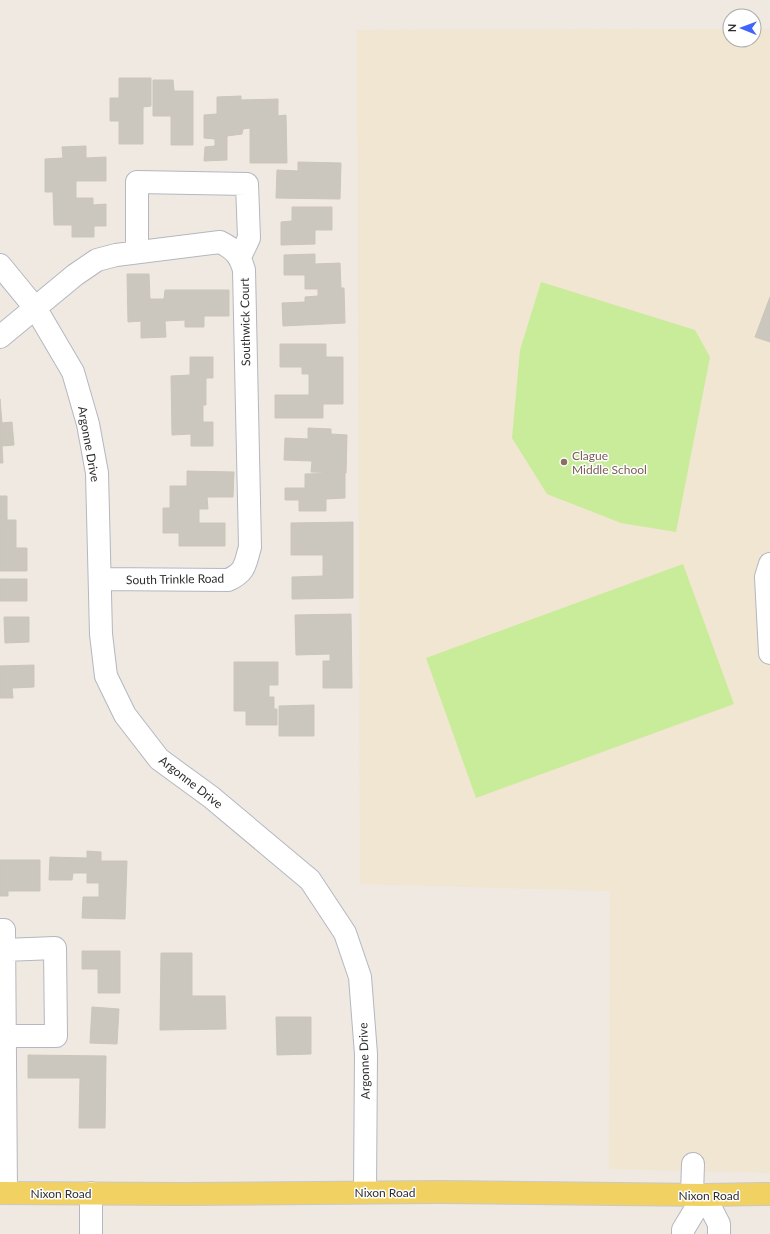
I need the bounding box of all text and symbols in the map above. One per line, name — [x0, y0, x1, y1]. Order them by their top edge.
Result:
north arrow — [722, 8, 762, 48]
text: N — [725, 23, 738, 32]
street label: Southwick Court — [237, 277, 253, 366]
street label: Argonne Drive — [75, 405, 103, 483]
place label: Clague Middle School — [572, 448, 647, 477]
marker: Clague Middle School — [559, 457, 569, 467]
street label: South Trinkle Road — [126, 571, 224, 587]
street label: Argonne Drive — [156, 752, 226, 812]
street label: Argonne Drive — [355, 1022, 373, 1100]
street label: Nixon Road — [355, 1185, 415, 1200]
street label: Nixon Road — [31, 1186, 91, 1201]
street label: Nixon Road — [679, 1188, 739, 1203]

